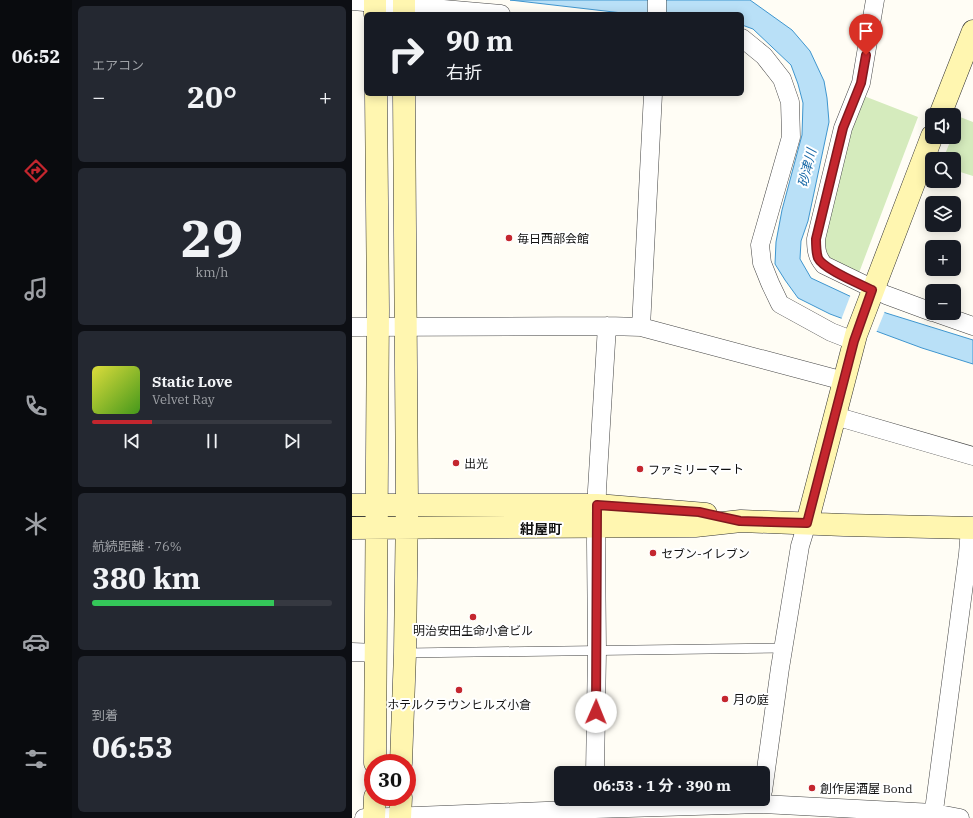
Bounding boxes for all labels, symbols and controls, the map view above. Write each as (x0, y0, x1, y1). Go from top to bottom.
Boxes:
pin (849, 14, 883, 55)
icon: arrive (855, 20, 877, 42)
text: 90 m (446, 22, 513, 59)
icon: right (380, 28, 432, 80)
text: 06:52 (12, 45, 60, 68)
text: エアコン (92, 57, 144, 74)
text: 右折 (446, 61, 482, 84)
text: 20° (187, 77, 237, 116)
text: − (92, 82, 105, 111)
text: + (319, 82, 332, 111)
map controls (925, 108, 961, 320)
button: sound (925, 108, 961, 144)
water label: 砂津川 (794, 145, 820, 189)
button: search (925, 152, 961, 188)
icon: directions (22, 157, 50, 185)
button: layers (925, 196, 961, 232)
text: 29 (181, 204, 243, 271)
place label: 毎日西部会館 (517, 231, 589, 246)
marker: 毎日西部会館 (504, 233, 514, 243)
button: + (925, 240, 961, 276)
text: km/h (196, 264, 228, 281)
icon: music (22, 275, 50, 303)
button: − (925, 284, 961, 320)
text: Static Love (152, 372, 232, 391)
text: Velvet Ray (152, 391, 215, 408)
icon: phone (22, 392, 50, 420)
icon: previous (121, 430, 143, 452)
icon: pause (201, 430, 223, 452)
icon: next (281, 430, 303, 452)
place label: 出光 (464, 456, 488, 471)
marker: 出光 (451, 458, 461, 468)
place label: ファミリーマート (648, 462, 744, 477)
marker: ファミリーマート (635, 464, 645, 474)
icon: climate (22, 510, 50, 538)
district label: 紺屋町 (520, 520, 562, 538)
text: 航続距離 · 76% (92, 538, 182, 555)
place label: セブン-イレブン (661, 546, 750, 561)
marker: セブン-イレブン (648, 548, 658, 558)
text: 380 km (92, 558, 201, 597)
marker: 明治安田生命小倉ビル (468, 612, 478, 622)
place label: 明治安田生命小倉ビル (413, 623, 533, 638)
icon: car (22, 628, 50, 656)
marker: ホテルクラウンヒルズ小倉 (454, 685, 464, 695)
position arrow (575, 691, 617, 733)
place label: 月の庭 (733, 692, 769, 707)
marker: 月の庭 (720, 694, 730, 704)
place label: ホテルクラウンヒルズ小倉 (387, 697, 531, 712)
text: 到着 (92, 707, 118, 724)
text: 06:53 (92, 727, 173, 766)
icon: filters (22, 745, 50, 773)
speed limit sign: 30 (364, 754, 416, 806)
text: 06:53 · 1 分 · 390 m (593, 776, 731, 795)
place label: 創作居酒屋 Bond (820, 781, 913, 796)
marker: 創作居酒屋 Bond (807, 783, 817, 793)

